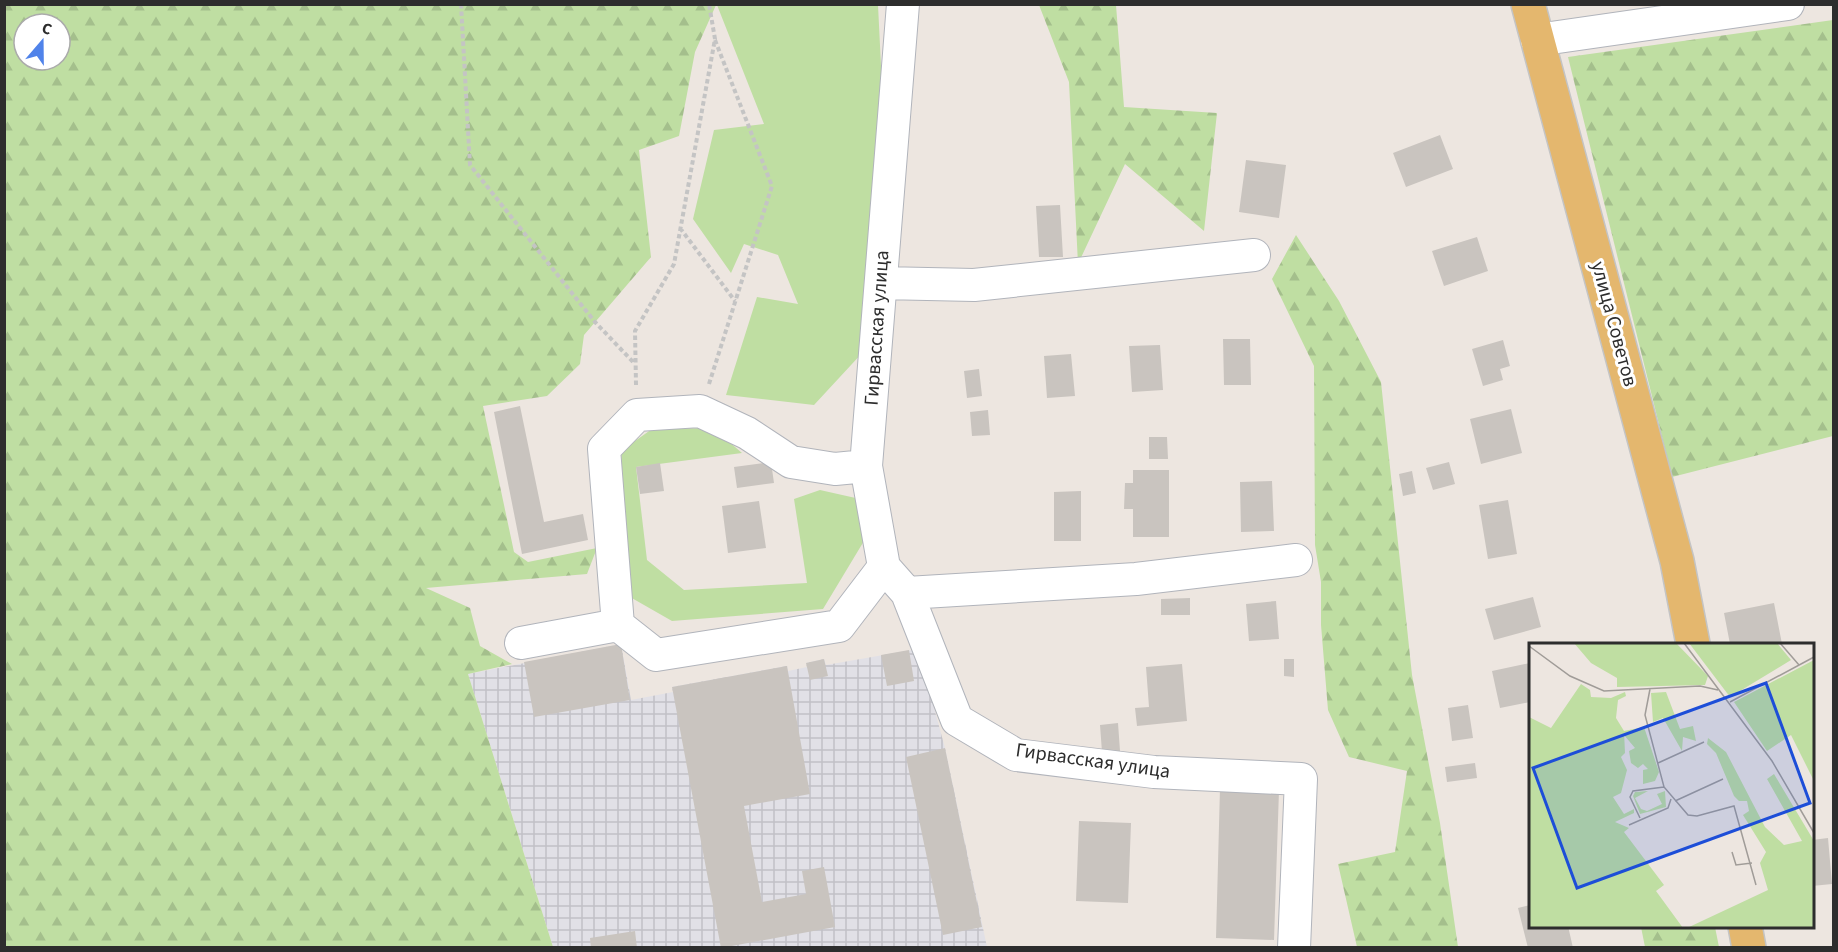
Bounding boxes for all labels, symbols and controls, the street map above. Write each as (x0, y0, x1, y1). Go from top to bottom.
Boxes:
north arrow (12, 12, 72, 72)
text: С (39, 17, 55, 41)
street label: Гирвасская улица (858, 249, 896, 407)
street label: улица Советов (1584, 258, 1644, 390)
inset map (1529, 643, 1814, 928)
street label: Гирвасская улица (1014, 736, 1172, 786)

